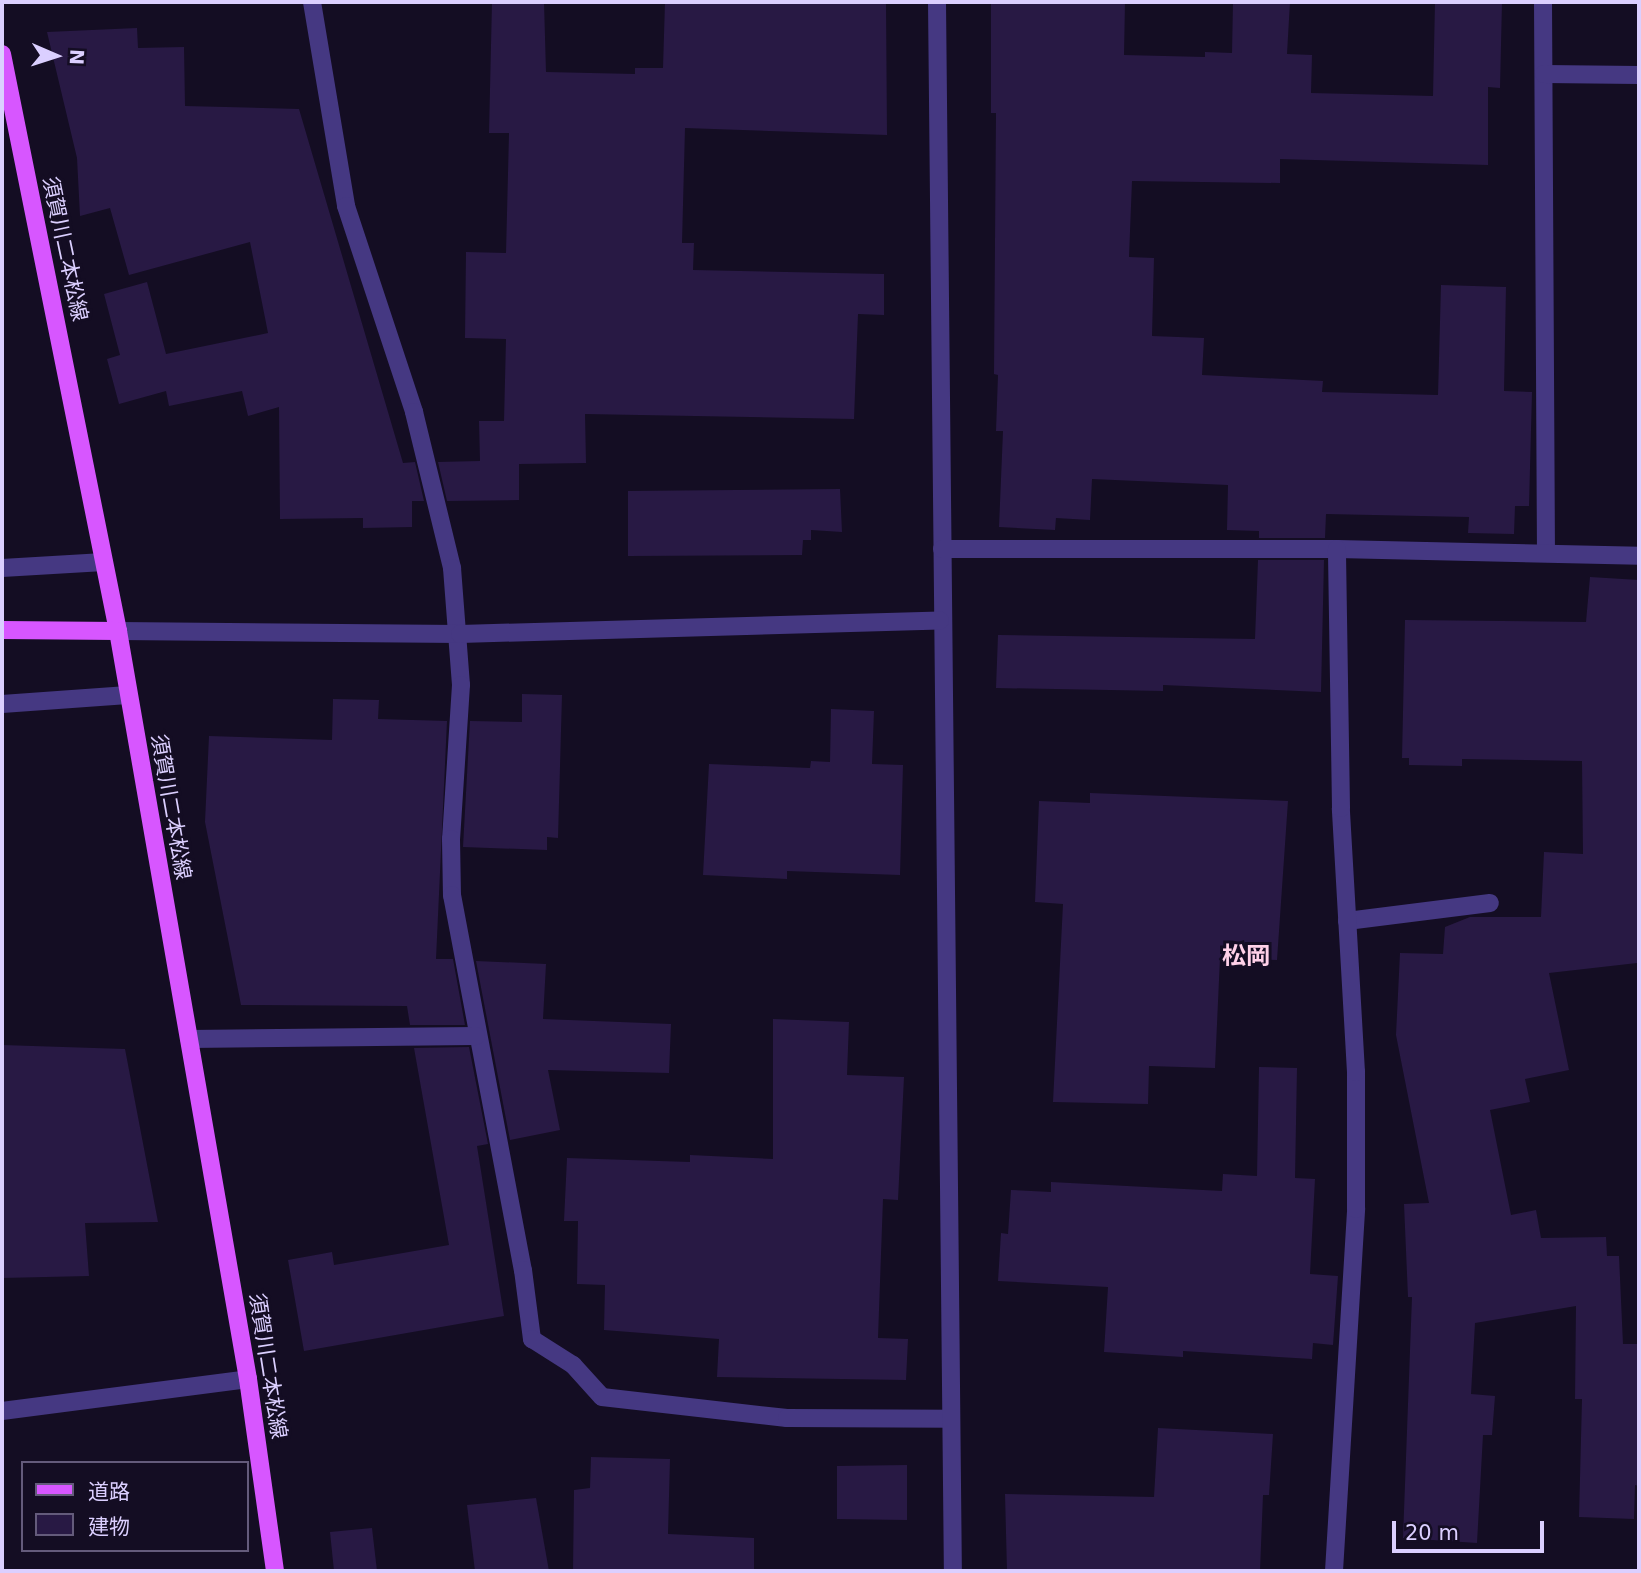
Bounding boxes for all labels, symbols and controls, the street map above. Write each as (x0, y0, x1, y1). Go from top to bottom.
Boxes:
north arrow (21, 21, 91, 91)
text: N (66, 49, 88, 66)
street label: 須賀川二本松線 (37, 174, 93, 324)
street label: 須賀川二本松線 (146, 732, 196, 882)
district label: 松岡 (1222, 943, 1270, 971)
street label: 須賀川二本松線 (244, 1291, 292, 1441)
legend (21, 1461, 248, 1552)
text: 道路 (88, 1480, 130, 1504)
scale bar (1396, 1506, 1548, 1550)
text: 建物 (88, 1515, 130, 1539)
text: 20 m (1405, 1521, 1459, 1545)

